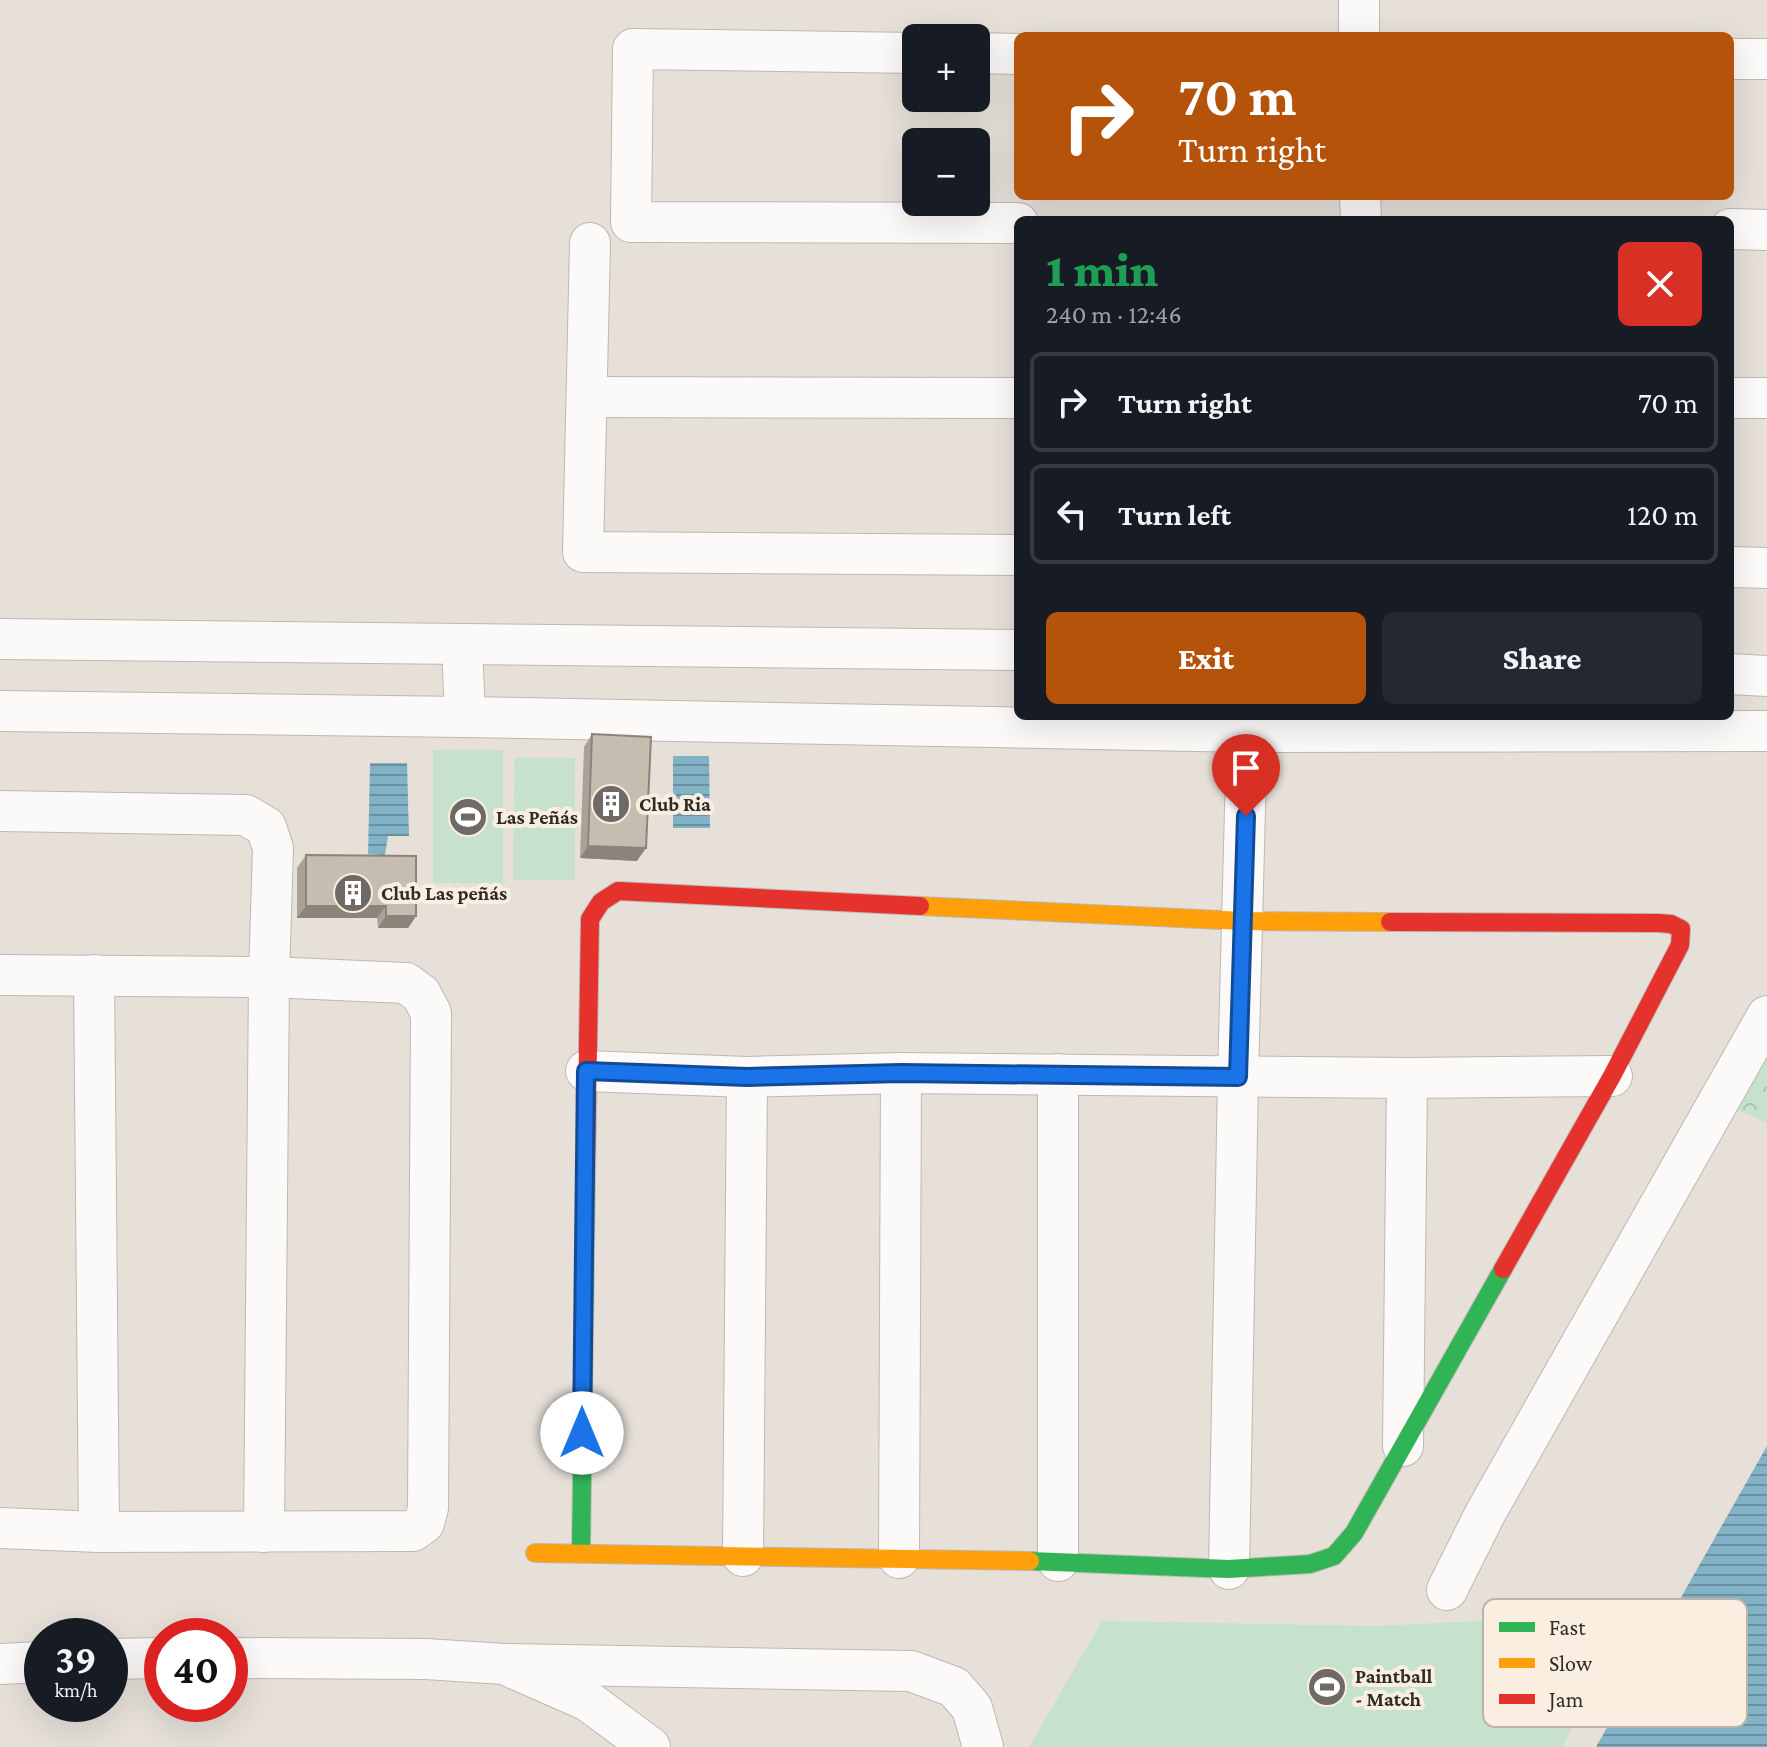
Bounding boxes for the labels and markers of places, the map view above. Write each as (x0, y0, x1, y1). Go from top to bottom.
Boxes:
pin (1212, 734, 1280, 816)
building icon: Club Ria (590, 783, 632, 825)
place label: Club Ria (639, 793, 711, 815)
sports icon: Las Peñás (447, 796, 489, 838)
place label: Las Peñás (496, 806, 578, 828)
building icon: Club Las peñás (332, 872, 374, 914)
place label: Club Las peñás (381, 882, 507, 904)
place label: Paintball - Match (1355, 1665, 1432, 1710)
sports icon: Paintball - Match (1306, 1666, 1348, 1708)

